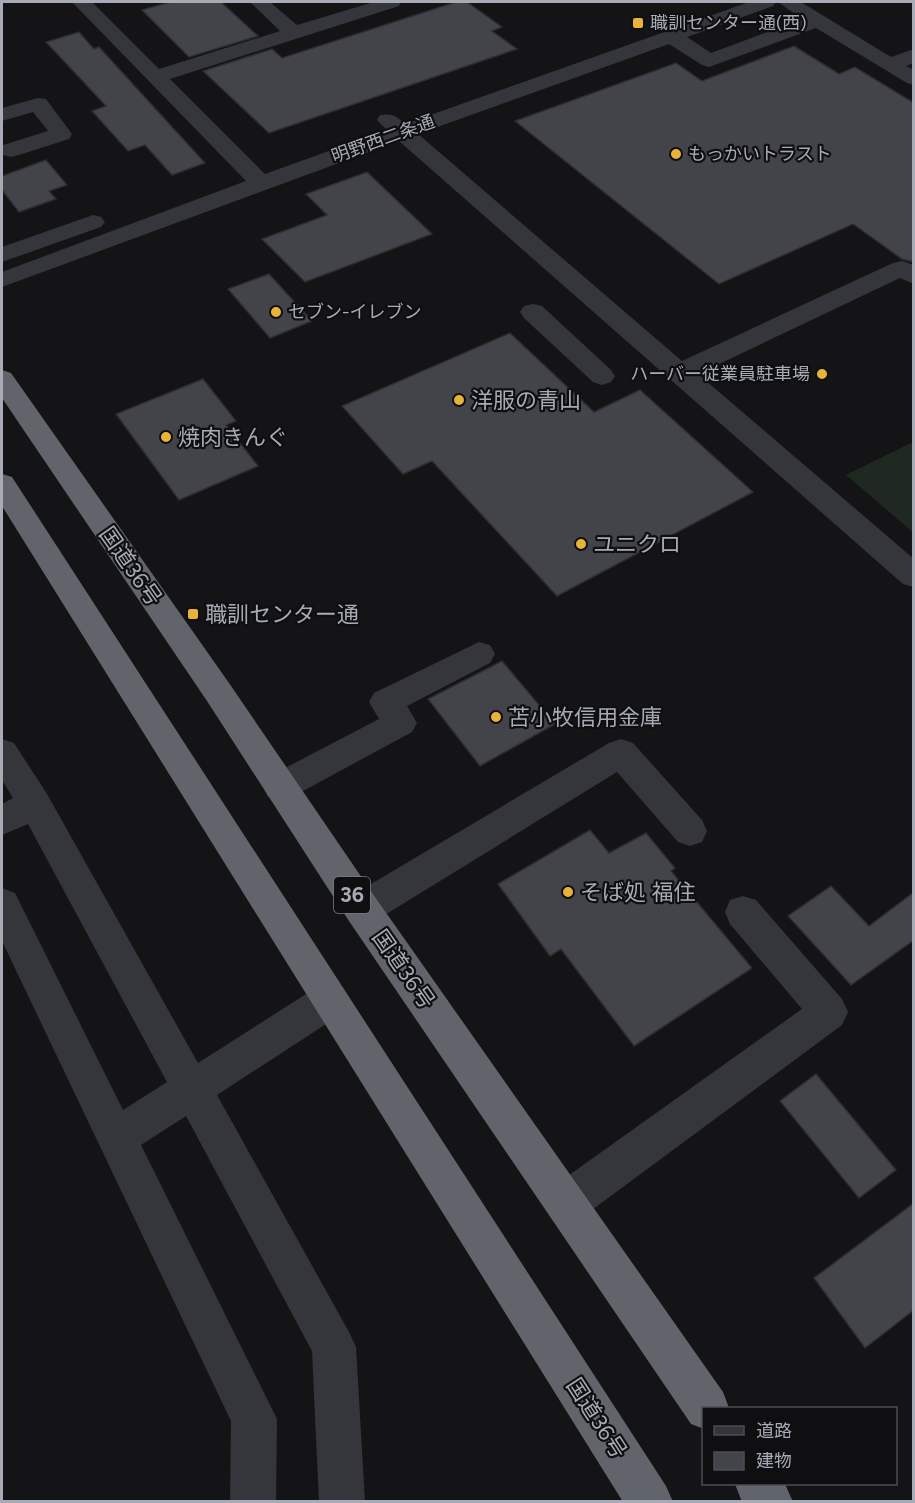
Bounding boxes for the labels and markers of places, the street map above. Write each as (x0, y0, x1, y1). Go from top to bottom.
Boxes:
place label: 職訓センター通(西) (650, 12, 807, 34)
marker: 職訓センター通(西) (631, 16, 645, 30)
place label: もっかいトラスト (688, 143, 832, 165)
marker: もっかいトラスト (669, 147, 683, 161)
place label: セブン-イレブン (288, 301, 422, 323)
marker: セブン-イレブン (269, 305, 283, 319)
place label: ハーバー従業員駐車場 (630, 363, 810, 385)
marker: ハーバー従業員駐車場 (815, 367, 829, 381)
place label: 洋服の青山 (471, 387, 581, 414)
marker: 洋服の青山 (452, 393, 466, 407)
place label: 焼肉きんぐ (178, 424, 288, 451)
marker: 焼肉きんぐ (159, 430, 173, 444)
place label: ユニクロ (593, 531, 681, 558)
marker: ユニクロ (574, 537, 588, 551)
place label: 職訓センター通 (205, 601, 359, 628)
marker: 職訓センター通 (186, 607, 200, 621)
place label: 苫小牧信用金庫 (508, 704, 662, 731)
marker: 苫小牧信用金庫 (489, 710, 503, 724)
place label: そば処 福住 (580, 879, 695, 906)
marker: そば処 福住 (561, 885, 575, 899)

